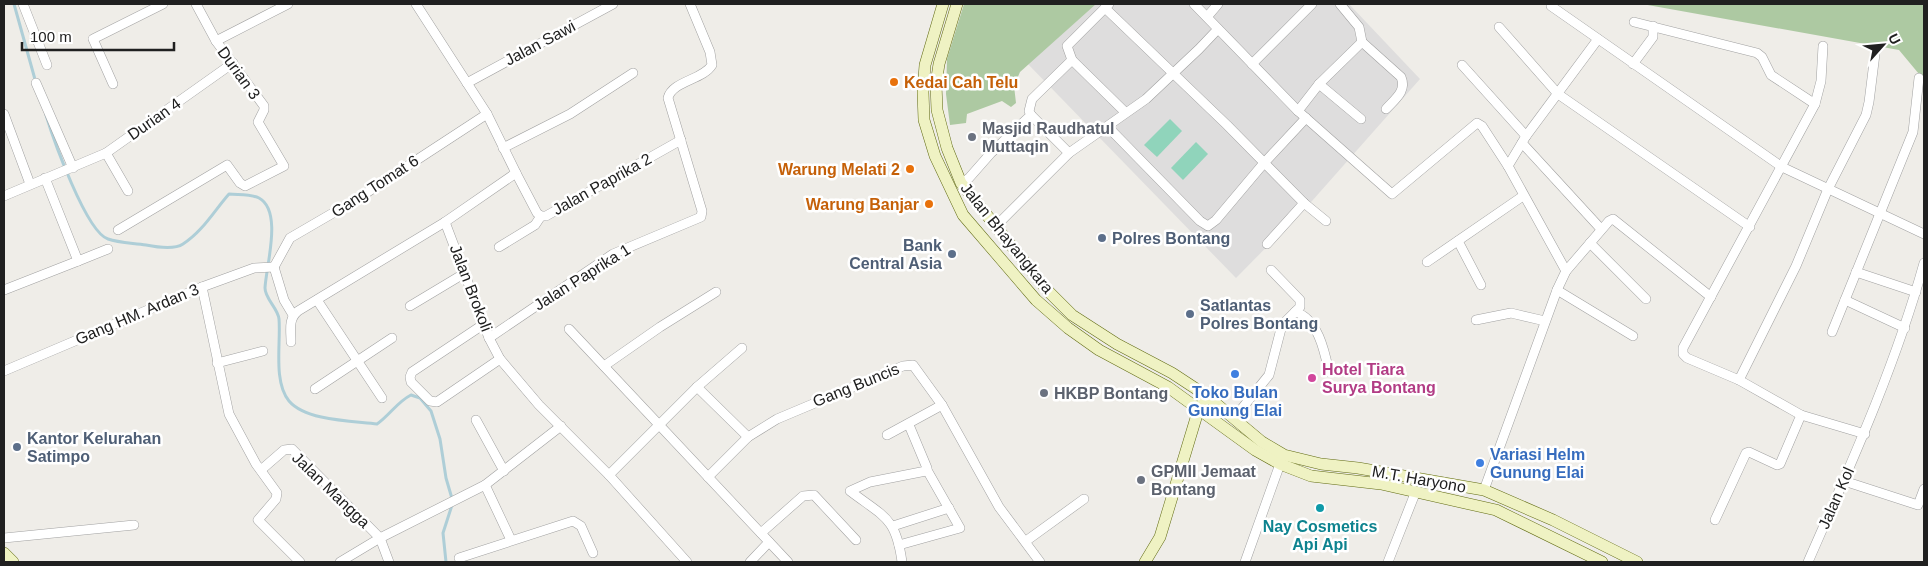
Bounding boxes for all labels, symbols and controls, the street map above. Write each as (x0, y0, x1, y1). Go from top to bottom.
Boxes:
street label: Jalan Sawi (502, 17, 578, 69)
scale bar (22, 20, 175, 52)
north arrow (1858, 20, 1908, 70)
text: 100 m (30, 28, 72, 45)
text: U (1885, 31, 1904, 47)
street label: Durian 3 (214, 44, 264, 103)
place label: Kedai Cah Telu (904, 74, 1018, 91)
marker: Kedai Cah Telu (888, 76, 900, 88)
street label: Durian 4 (124, 95, 184, 143)
place label: Masjid Raudhatul Muttaqin (982, 120, 1114, 155)
marker: Masjid Raudhatul Muttaqin (966, 131, 978, 143)
street label: Jalan Paprika 2 (550, 150, 654, 218)
street label: Gang Tomat 6 (328, 152, 422, 220)
place label: Warung Melati 2 (778, 161, 900, 178)
marker: Warung Melati 2 (904, 163, 916, 175)
street label: Jalan Bhayangkara (957, 179, 1057, 297)
place label: Warung Banjar (806, 196, 919, 213)
marker: Warung Banjar (923, 198, 935, 210)
place label: Polres Bontang (1112, 230, 1230, 247)
marker: Polres Bontang (1096, 232, 1108, 244)
place label: Bank Central Asia (849, 237, 942, 272)
street label: Jalan Paprika 1 (531, 241, 633, 313)
street label: Jalan Brokoli (447, 242, 495, 334)
marker: Bank Central Asia (946, 248, 958, 260)
street label: Gang HM. Ardan 3 (73, 280, 201, 348)
place label: Satlantas Polres Bontang (1200, 297, 1318, 332)
marker: Satlantas Polres Bontang (1184, 308, 1196, 320)
street label: Gang Buncis (810, 360, 902, 410)
place label: Hotel Tiara Surya Bontang (1322, 361, 1436, 396)
marker: Toko Bulan Gunung Elai (1229, 368, 1241, 380)
marker: Hotel Tiara Surya Bontang (1306, 372, 1318, 384)
place label: Toko Bulan Gunung Elai (1188, 384, 1282, 419)
place label: HKBP Bontang (1054, 385, 1168, 402)
marker: HKBP Bontang (1038, 387, 1050, 399)
place label: Kantor Kelurahan Satimpo (27, 430, 161, 465)
marker: Kantor Kelurahan Satimpo (11, 441, 23, 453)
place label: Variasi Helm Gunung Elai (1490, 446, 1585, 481)
street label: Jalan Mangga (289, 449, 373, 531)
marker: Variasi Helm Gunung Elai (1474, 457, 1486, 469)
street label: M.T. Haryono (1371, 462, 1467, 496)
place label: GPMII Jemaat Bontang (1151, 463, 1257, 498)
street label: Jalan Kol (1815, 464, 1857, 532)
marker: GPMII Jemaat Bontang (1135, 474, 1147, 486)
marker: Nay Cosmetics Api Api (1314, 502, 1326, 514)
place label: Nay Cosmetics Api Api (1263, 518, 1377, 553)

